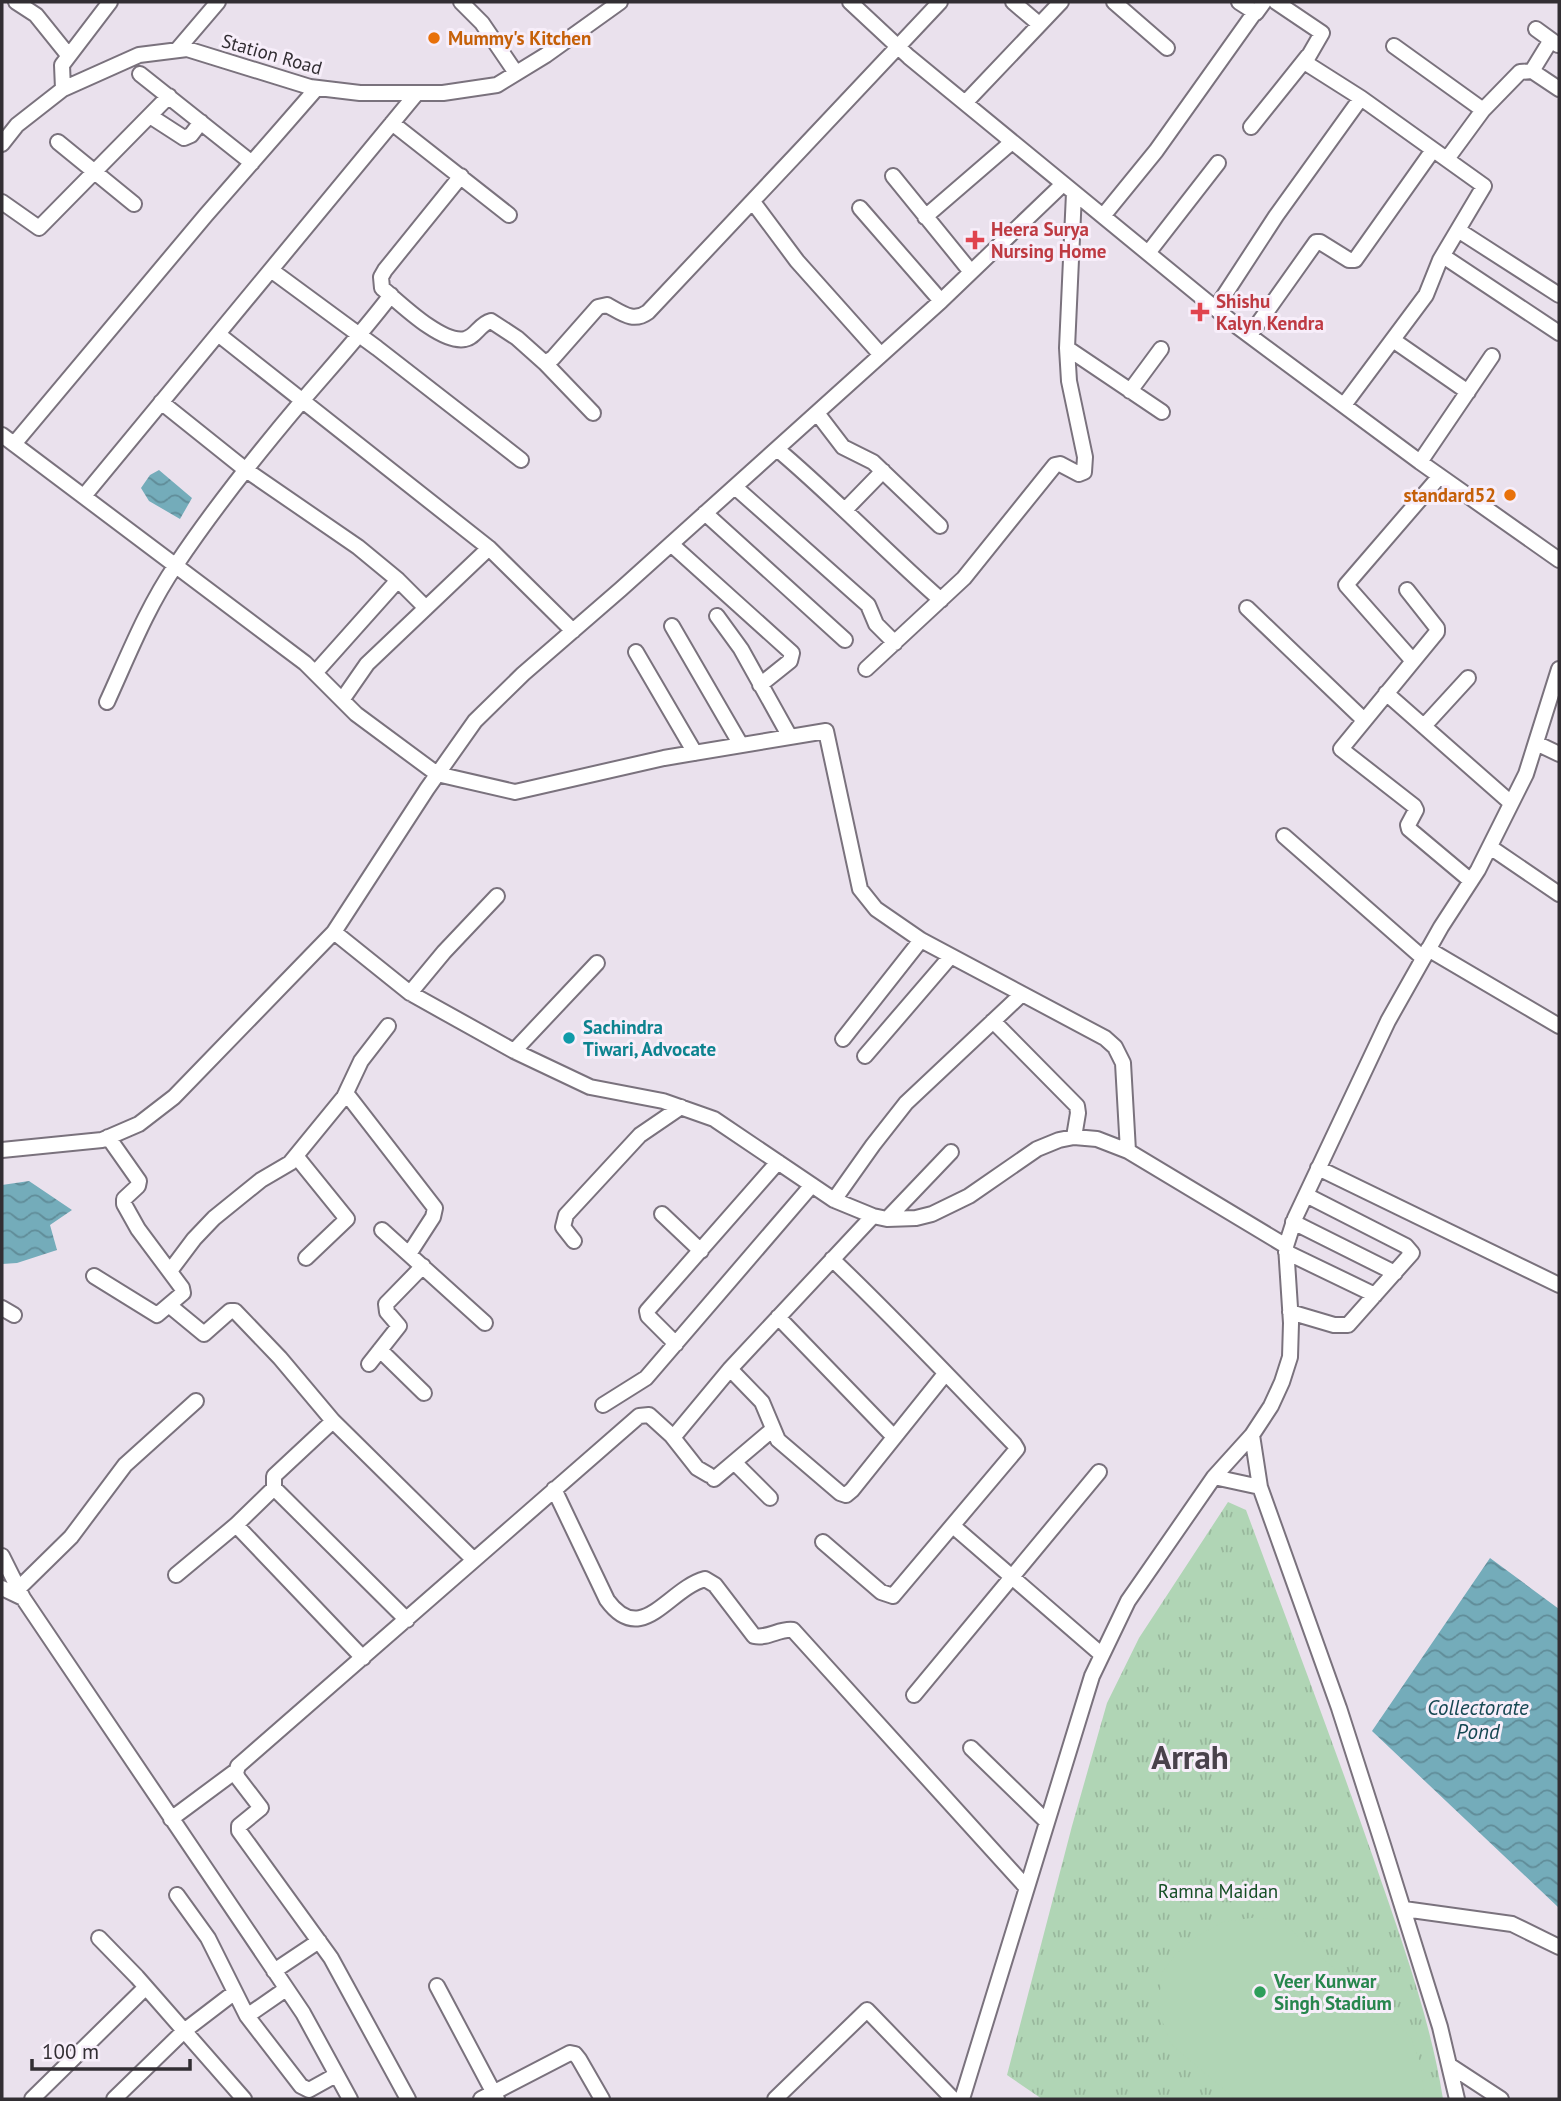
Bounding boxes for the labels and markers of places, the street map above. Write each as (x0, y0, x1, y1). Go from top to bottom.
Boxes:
place label: Mummy's Kitchen (448, 26, 591, 50)
marker: Mummy's Kitchen (426, 30, 442, 46)
place label: Heera Surya Nursing Home (991, 217, 1106, 263)
marker: Heera Surya Nursing Home (965, 230, 985, 250)
place label: Shishu Kalyn Kendra (1216, 289, 1324, 335)
marker: Shishu Kalyn Kendra (1190, 302, 1210, 322)
place label: standard52 (1403, 483, 1496, 507)
marker: standard52 (1502, 487, 1518, 503)
place label: Sachindra Tiwari, Advocate (583, 1015, 716, 1061)
marker: Sachindra Tiwari, Advocate (561, 1030, 577, 1046)
place label: Veer Kunwar Singh Stadium (1273, 1969, 1392, 2015)
marker: Veer Kunwar Singh Stadium (1252, 1984, 1268, 2000)

